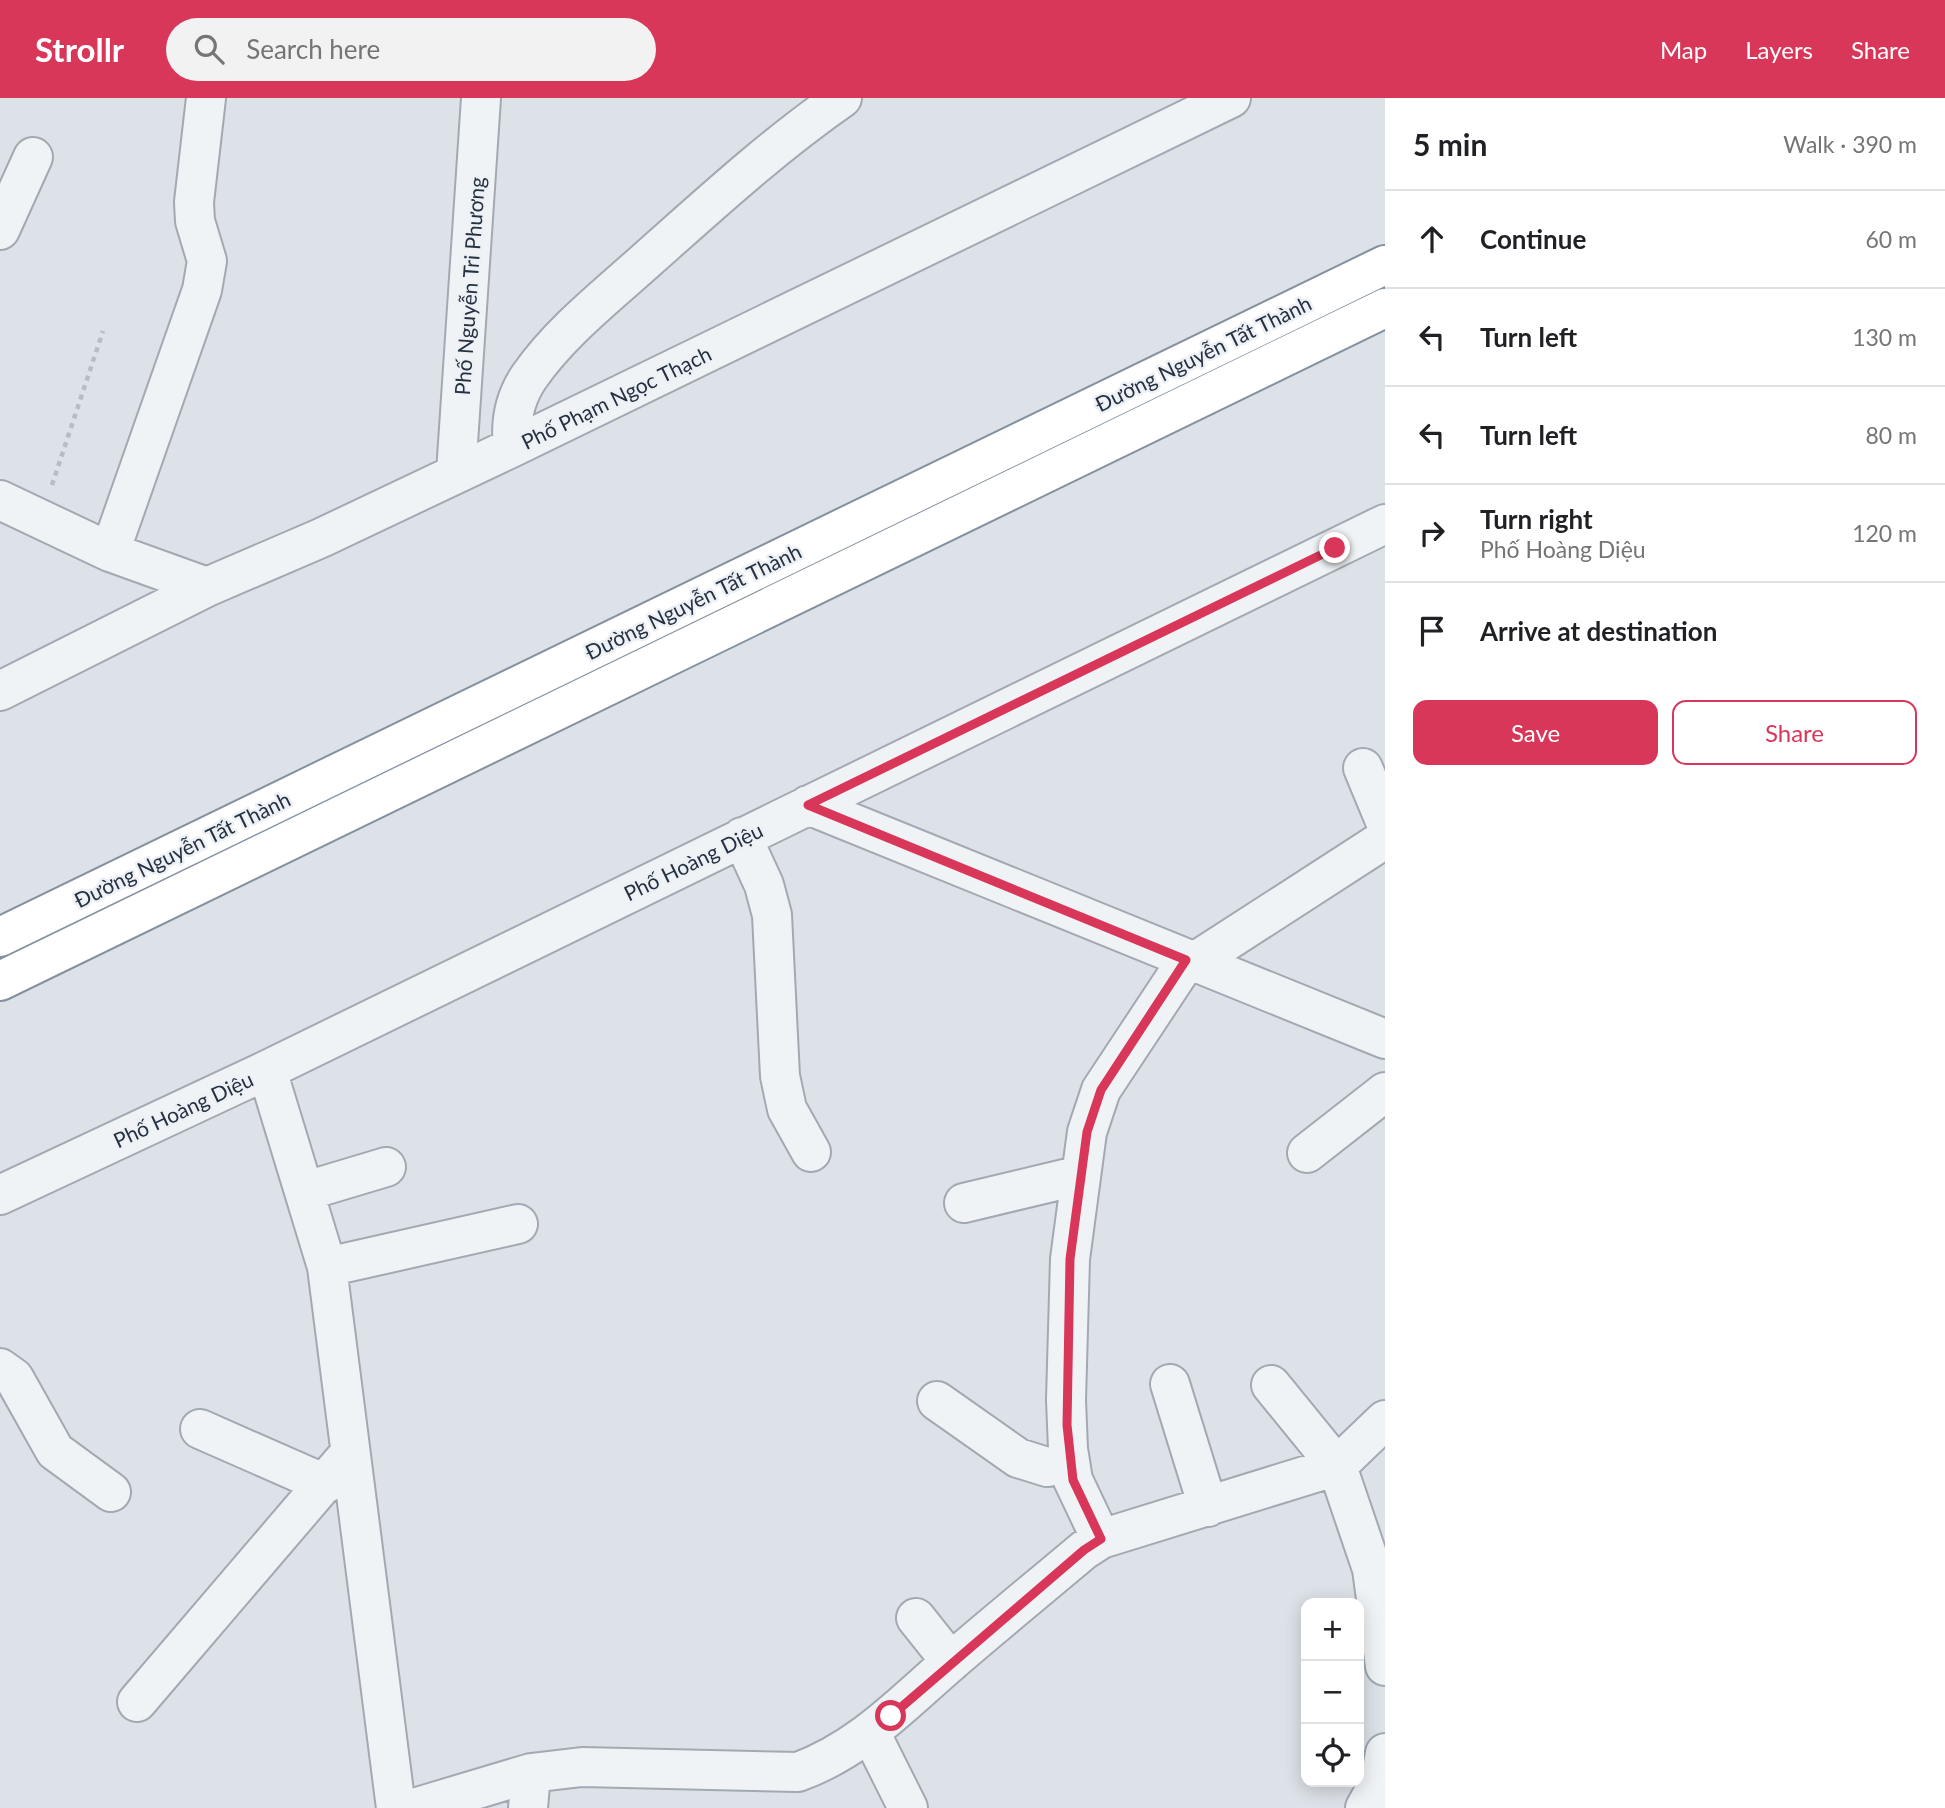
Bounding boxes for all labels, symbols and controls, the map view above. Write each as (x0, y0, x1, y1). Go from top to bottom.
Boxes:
search box (166, 18, 656, 81)
text: Strollr (35, 29, 124, 69)
icon: search (190, 30, 228, 68)
text: Search here (246, 33, 380, 65)
text: Map (1660, 35, 1707, 64)
text: Layers (1745, 35, 1813, 64)
text: Share (1851, 35, 1910, 64)
text: 5 min (1413, 126, 1487, 162)
text: Walk · 390 m (1783, 130, 1917, 158)
street label: Phố Nguyễn Tri Phương (449, 176, 489, 396)
icon: ahead (1413, 220, 1451, 258)
text: Continue (1480, 223, 1586, 255)
text: 60 m (1866, 225, 1917, 253)
street label: Đường Nguyễn Tất Thành (1091, 290, 1315, 416)
icon: left (1413, 318, 1451, 356)
text: Turn left (1480, 321, 1577, 353)
text: 130 m (1852, 323, 1917, 351)
street label: Phố Phạm Ngọc Thạch (517, 340, 715, 454)
icon: left (1413, 416, 1451, 454)
text: Turn left (1480, 419, 1577, 451)
text: 80 m (1866, 421, 1917, 449)
text: Turn right (1480, 503, 1593, 535)
icon: right (1413, 514, 1451, 552)
text: 120 m (1852, 519, 1917, 547)
route end (1319, 532, 1350, 563)
text: Phố Hoàng Diệu (1480, 535, 1646, 563)
street label: Đường Nguyễn Tất Thành (581, 538, 805, 664)
icon: arrive (1413, 612, 1451, 650)
text: Arrive at destination (1480, 615, 1717, 647)
button: Save (1413, 700, 1658, 765)
button: Share (1672, 700, 1917, 765)
street label: Đường Nguyễn Tất Thành (70, 786, 294, 912)
street label: Phố Hoàng Diệu (620, 817, 766, 905)
street label: Phố Hoàng Diệu (109, 1066, 257, 1152)
map controls (1301, 1598, 1364, 1787)
button: + (1301, 1598, 1364, 1661)
button: − (1301, 1661, 1364, 1724)
route start (875, 1700, 906, 1731)
button: locate (1301, 1724, 1364, 1787)

